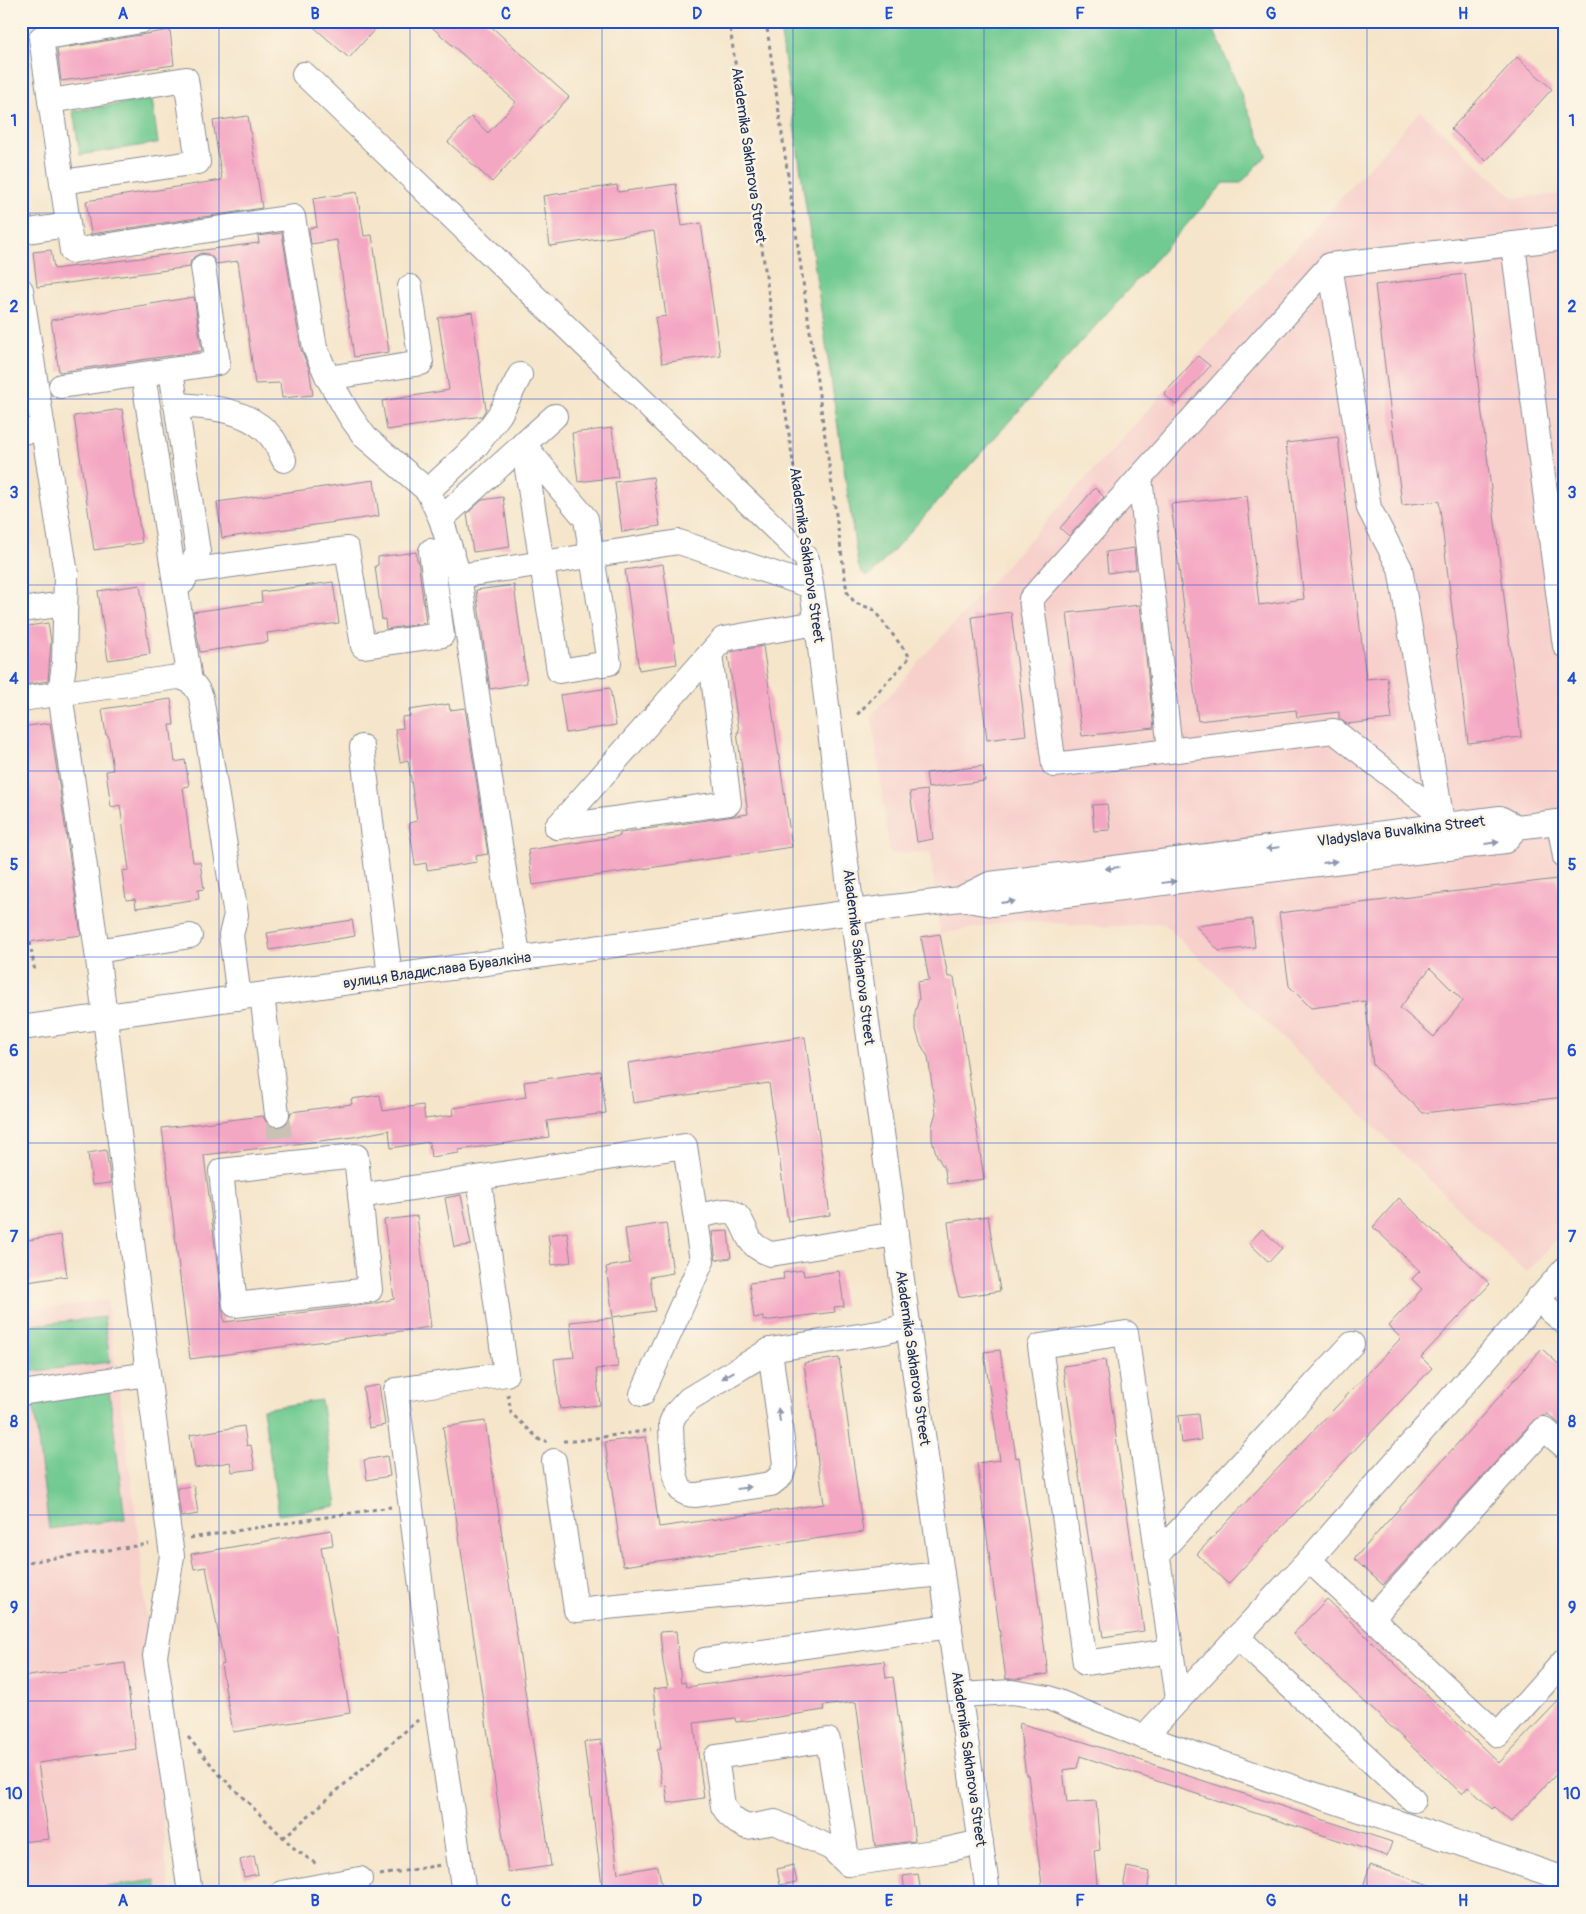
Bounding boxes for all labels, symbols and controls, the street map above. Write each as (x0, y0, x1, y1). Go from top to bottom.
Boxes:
text: A (118, 4, 129, 24)
text: B (310, 4, 320, 24)
text: C (501, 4, 511, 24)
text: D (692, 4, 702, 24)
text: E (885, 4, 894, 24)
text: F (1075, 4, 1085, 24)
text: G (1266, 4, 1277, 24)
text: H (1458, 4, 1468, 24)
street label: Akademika Sakharova Street (727, 66, 770, 245)
text: 1 (11, 111, 17, 131)
text: 1 (1569, 111, 1575, 131)
text: 2 (10, 297, 19, 317)
text: 2 (1568, 297, 1577, 317)
street label: Akademika Sakharova Street (785, 466, 828, 645)
text: 3 (10, 483, 19, 503)
text: 3 (1568, 483, 1577, 503)
text: 4 (9, 669, 19, 689)
text: 4 (1567, 669, 1577, 689)
street label: Vladyslava Buvalkina Street (1316, 812, 1487, 851)
one-way arrow (1484, 839, 1500, 847)
one-way arrow (1264, 844, 1280, 852)
text: 5 (10, 855, 19, 875)
text: 5 (1568, 855, 1577, 875)
one-way arrow (1323, 858, 1339, 866)
one-way arrow (1103, 865, 1119, 873)
street label: Akademika Sakharova Street (838, 868, 879, 1047)
one-way arrow (1161, 878, 1177, 886)
one-way arrow (1000, 898, 1016, 906)
street label: вулиця Владислава Бувалкіна (342, 948, 532, 993)
text: 6 (9, 1041, 19, 1061)
text: 6 (1567, 1041, 1577, 1061)
text: 7 (10, 1227, 19, 1247)
text: 7 (1568, 1227, 1577, 1247)
street label: Akademika Sakharova Street (891, 1269, 934, 1448)
one-way arrow (722, 1371, 735, 1380)
one-way arrow (775, 1407, 783, 1423)
text: 8 (10, 1412, 18, 1432)
text: 8 (1568, 1412, 1576, 1432)
one-way arrow (736, 1484, 752, 1492)
text: 9 (10, 1598, 18, 1618)
text: 9 (1568, 1598, 1576, 1618)
street label: Akademika Sakharova Street (947, 1670, 990, 1849)
text: 10 (5, 1784, 23, 1804)
text: 10 (1563, 1784, 1581, 1804)
text: A (118, 1891, 129, 1911)
text: B (310, 1891, 320, 1911)
text: C (501, 1891, 511, 1911)
text: D (692, 1891, 702, 1911)
text: E (885, 1891, 894, 1911)
text: F (1075, 1891, 1085, 1911)
text: G (1266, 1891, 1277, 1911)
text: H (1458, 1891, 1468, 1911)

